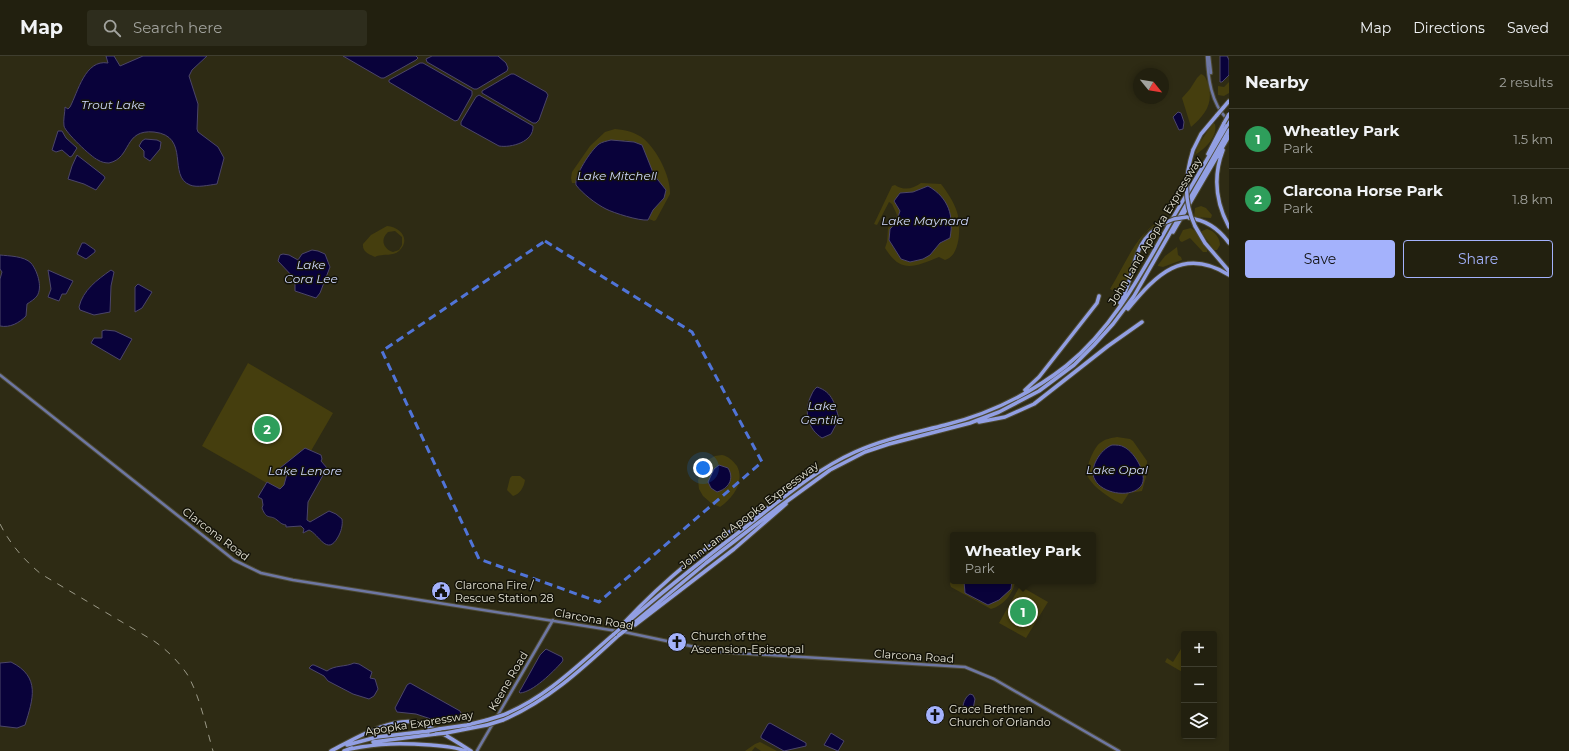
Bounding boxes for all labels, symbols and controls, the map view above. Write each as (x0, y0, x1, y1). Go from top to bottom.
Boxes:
search box (87, 10, 367, 46)
text: Map (20, 16, 63, 39)
icon: search (101, 17, 123, 39)
text: Search here (133, 18, 222, 37)
text: Map (1360, 19, 1391, 37)
text: Directions (1413, 19, 1485, 37)
text: Saved (1507, 19, 1549, 37)
north arrow (1133, 68, 1169, 104)
text: Nearby (1245, 72, 1309, 92)
text: 2 results (1499, 74, 1553, 90)
water label: Trout Lake (81, 97, 145, 112)
text: Wheatley Park (1283, 121, 1399, 140)
text: 1 (1255, 131, 1261, 147)
text: 1.5 km (1513, 131, 1553, 147)
text: Park (1283, 140, 1313, 156)
street label: John Land Apopka Expressway (1105, 154, 1205, 308)
water label: Lake Mitchell (577, 168, 658, 183)
text: Clarcona Horse Park (1283, 181, 1443, 200)
text: 2 (1254, 191, 1262, 207)
text: 1.8 km (1512, 191, 1553, 207)
text: Park (1283, 200, 1313, 216)
water label: Lake Maynard (881, 213, 970, 228)
button: Save (1245, 240, 1395, 278)
button: Share (1403, 240, 1553, 278)
water label: Lake Cora Lee (284, 257, 338, 286)
water label: Lake Gentile (800, 398, 844, 427)
pin: 2 (254, 414, 280, 444)
street label: John Land Apopka Expressway (676, 458, 821, 572)
your location (693, 458, 713, 478)
water label: Lake Opal (1086, 462, 1149, 477)
water label: Lake Lenore (268, 463, 342, 478)
street label: Clarcona Road (180, 504, 252, 564)
popup (950, 532, 1096, 584)
text: Wheatley Park (965, 541, 1081, 560)
text: Park (965, 560, 995, 576)
place label: Clarcona Fire / Rescue Station 28 (455, 578, 553, 605)
public building icon: Clarcona Fire / Rescue Station 28 (430, 580, 452, 602)
pin: 1 (1010, 597, 1036, 627)
street label: Clarcona Road (553, 605, 635, 633)
place label: Church of the Ascension-Episcopal (691, 629, 804, 656)
church icon: Church of the Ascension-Episcopal (666, 631, 688, 653)
map controls (1181, 631, 1217, 739)
button: + (1181, 631, 1217, 667)
street label: Clarcona Road (874, 646, 954, 666)
street label: Keene Road (485, 649, 531, 713)
button: − (1181, 667, 1217, 703)
place label: Grace Brethren Church of Orlando (949, 702, 1051, 729)
button: layers (1181, 703, 1217, 739)
church icon: Grace Brethren Church of Orlando (924, 704, 946, 726)
street label: Apopka Expressway (364, 708, 474, 738)

